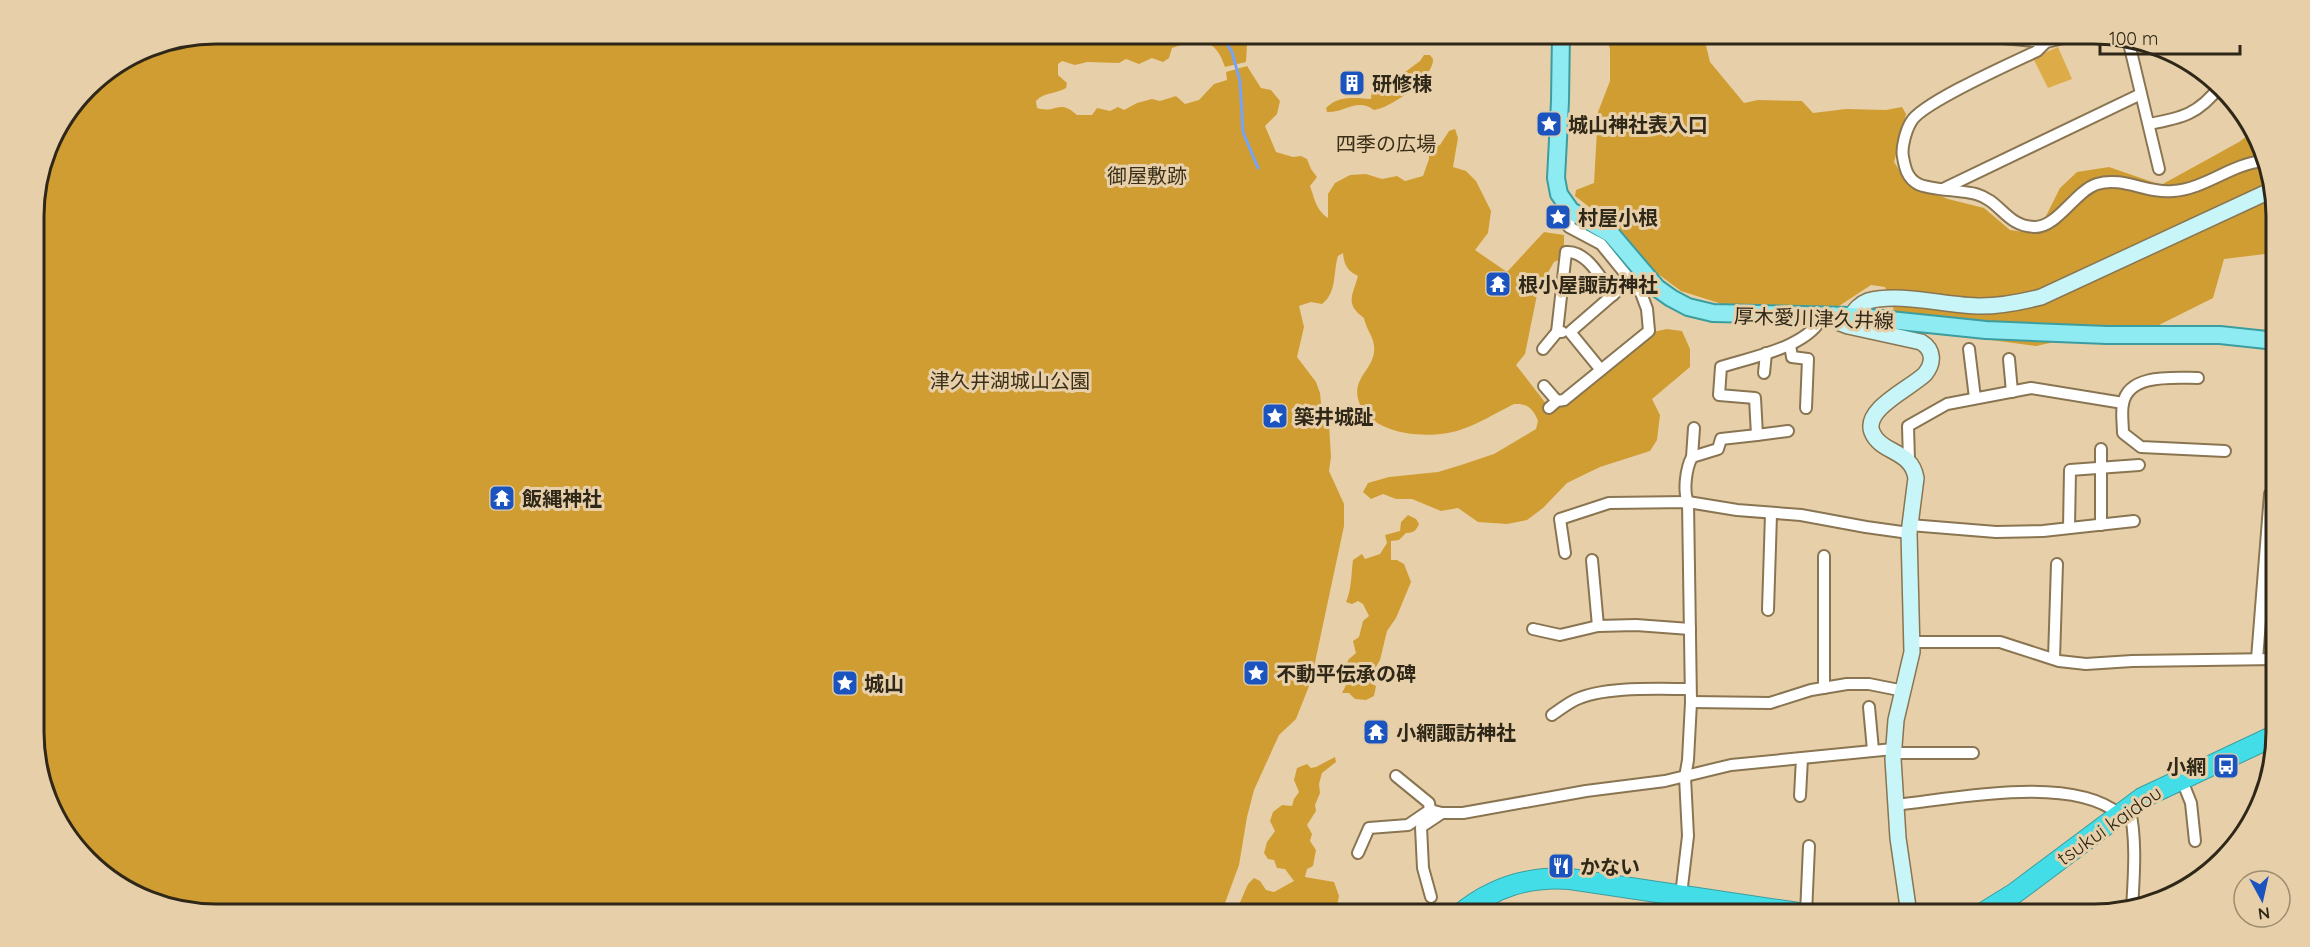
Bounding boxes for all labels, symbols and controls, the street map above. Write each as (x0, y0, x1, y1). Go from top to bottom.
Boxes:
scale bar (2100, 18, 2240, 56)
text: 100 m (2109, 27, 2158, 50)
building icon: 研修棟 (1337, 68, 1367, 98)
place label: 研修棟 (1372, 71, 1432, 96)
place icon: 城山神社表入口 (1534, 109, 1564, 139)
place label: 城山神社表入口 (1568, 112, 1708, 137)
park label: 四季の広場 (1336, 131, 1436, 156)
park label: 御屋敷跡 (1107, 163, 1187, 188)
place icon: 村屋小根 (1543, 202, 1573, 232)
place label: 村屋小根 (1578, 205, 1658, 230)
temple icon: 根小屋諏訪神社 (1483, 269, 1513, 299)
place label: 根小屋諏訪神社 (1518, 272, 1658, 297)
street label: 厚木愛川津久井線 (1734, 303, 1894, 333)
park label: 津久井湖城山公園 (930, 368, 1090, 393)
place icon: 築井城趾 (1260, 401, 1290, 431)
place label: 築井城趾 (1294, 404, 1374, 429)
temple icon: 飯縄神社 (487, 483, 517, 513)
place label: 飯縄神社 (522, 486, 602, 511)
place icon: 不動平伝承の碑 (1241, 658, 1271, 688)
place label: 不動平伝承の碑 (1276, 661, 1416, 686)
place icon: 城山 (830, 668, 860, 698)
place label: 城山 (864, 671, 904, 696)
temple icon: 小網諏訪神社 (1361, 717, 1391, 747)
place label: 小網諏訪神社 (1396, 720, 1516, 745)
bus stop icon: 小網 (2211, 751, 2241, 781)
place label: 小網 (2166, 754, 2206, 779)
street label: tsukui kaidou (2052, 780, 2166, 870)
restaurant icon: かない (1546, 851, 1576, 881)
place label: かない (1580, 854, 1640, 879)
north arrow (2232, 869, 2292, 929)
text: N (2257, 903, 2271, 925)

